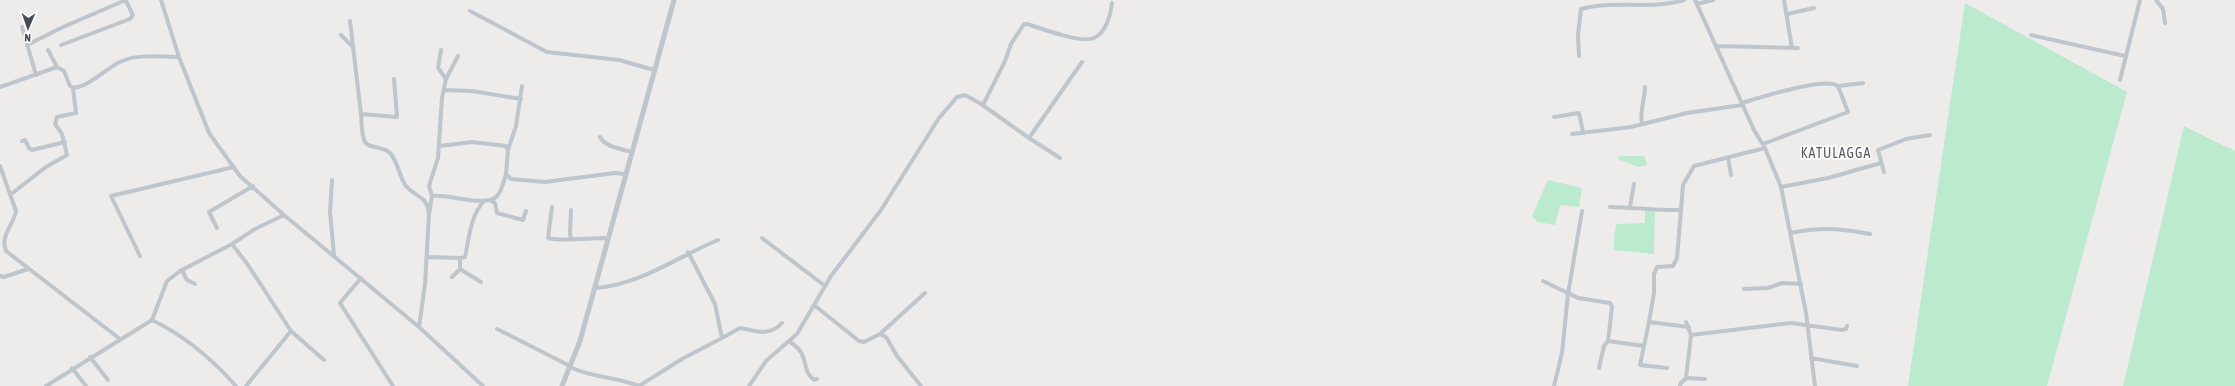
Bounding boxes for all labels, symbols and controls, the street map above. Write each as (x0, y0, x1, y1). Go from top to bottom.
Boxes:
north arrow (8, 8, 48, 48)
text: N (24, 32, 31, 44)
district label: KATULAGGA (1801, 145, 1871, 161)

